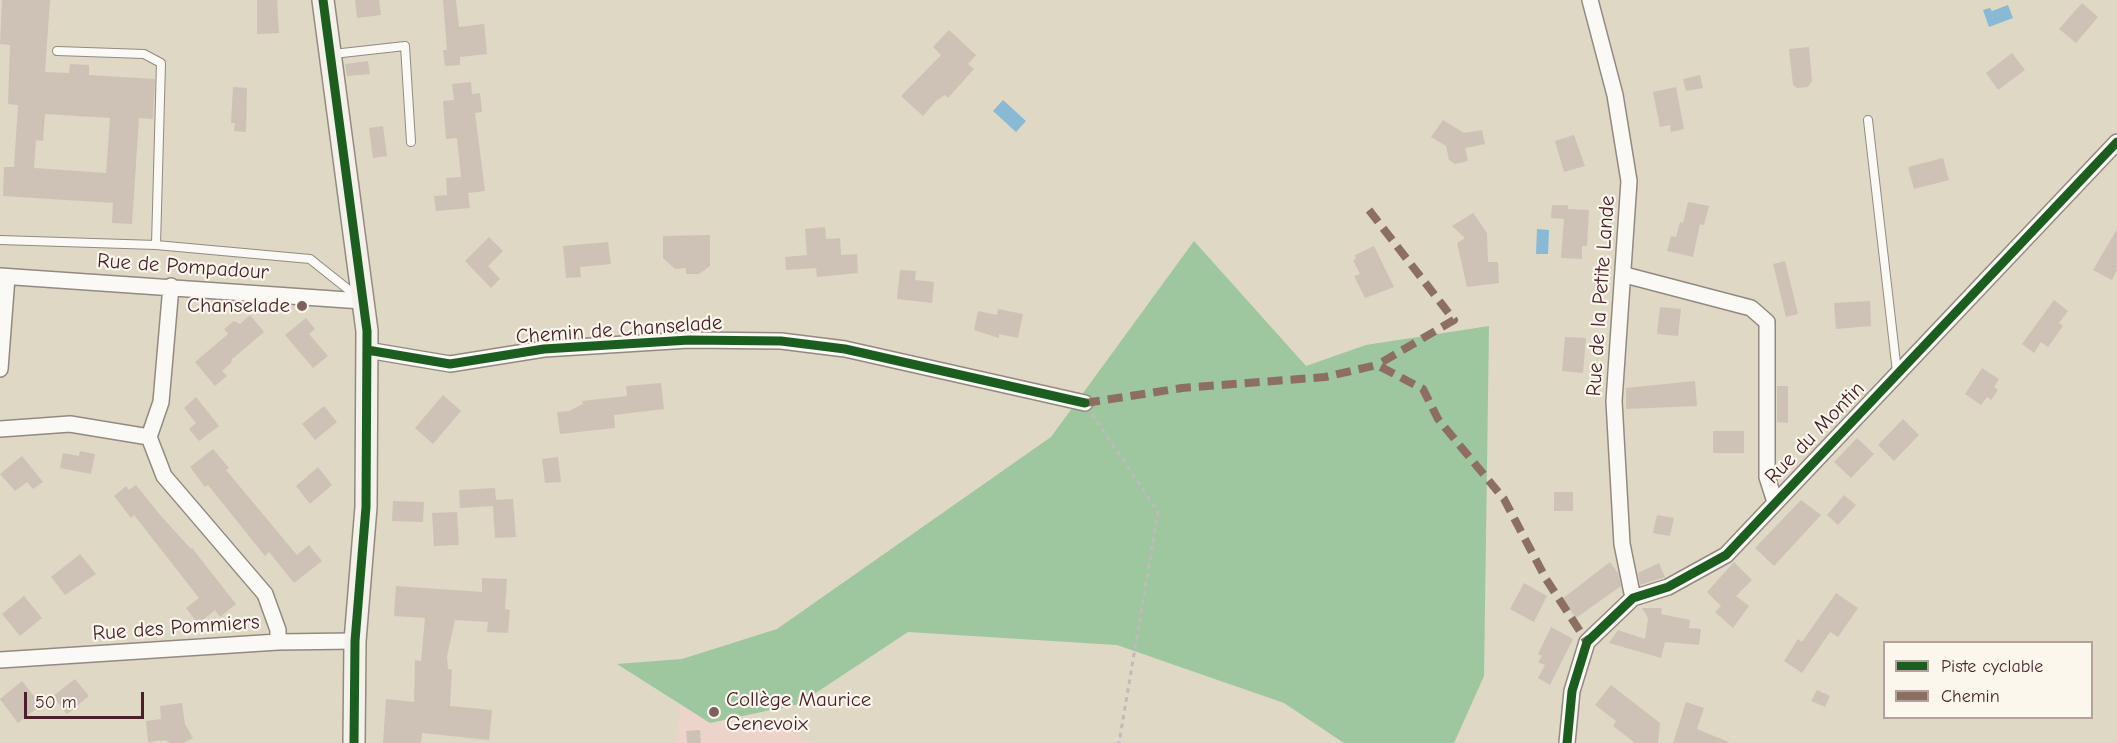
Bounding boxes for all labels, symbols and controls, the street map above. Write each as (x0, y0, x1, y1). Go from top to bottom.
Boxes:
street label: Rue de la Petite Lande (1581, 195, 1621, 397)
street label: Rue de Pompadour (96, 248, 270, 286)
place label: Chanselade (187, 293, 290, 319)
marker: Chanselade (295, 299, 309, 313)
street label: Chemin de Chanselade (515, 310, 723, 350)
street label: Rue du Montin (1760, 377, 1870, 489)
street label: Rue des Pommiers (92, 610, 260, 646)
legend (1883, 641, 2093, 719)
text: Piste cyclable (1941, 656, 2043, 677)
scale bar (27, 680, 147, 718)
text: Chemin (1941, 686, 2000, 707)
place label: Collège Maurice Genevoix (726, 687, 871, 737)
text: 50 m (35, 692, 77, 713)
marker: Collège Maurice Genevoix (707, 705, 721, 719)

